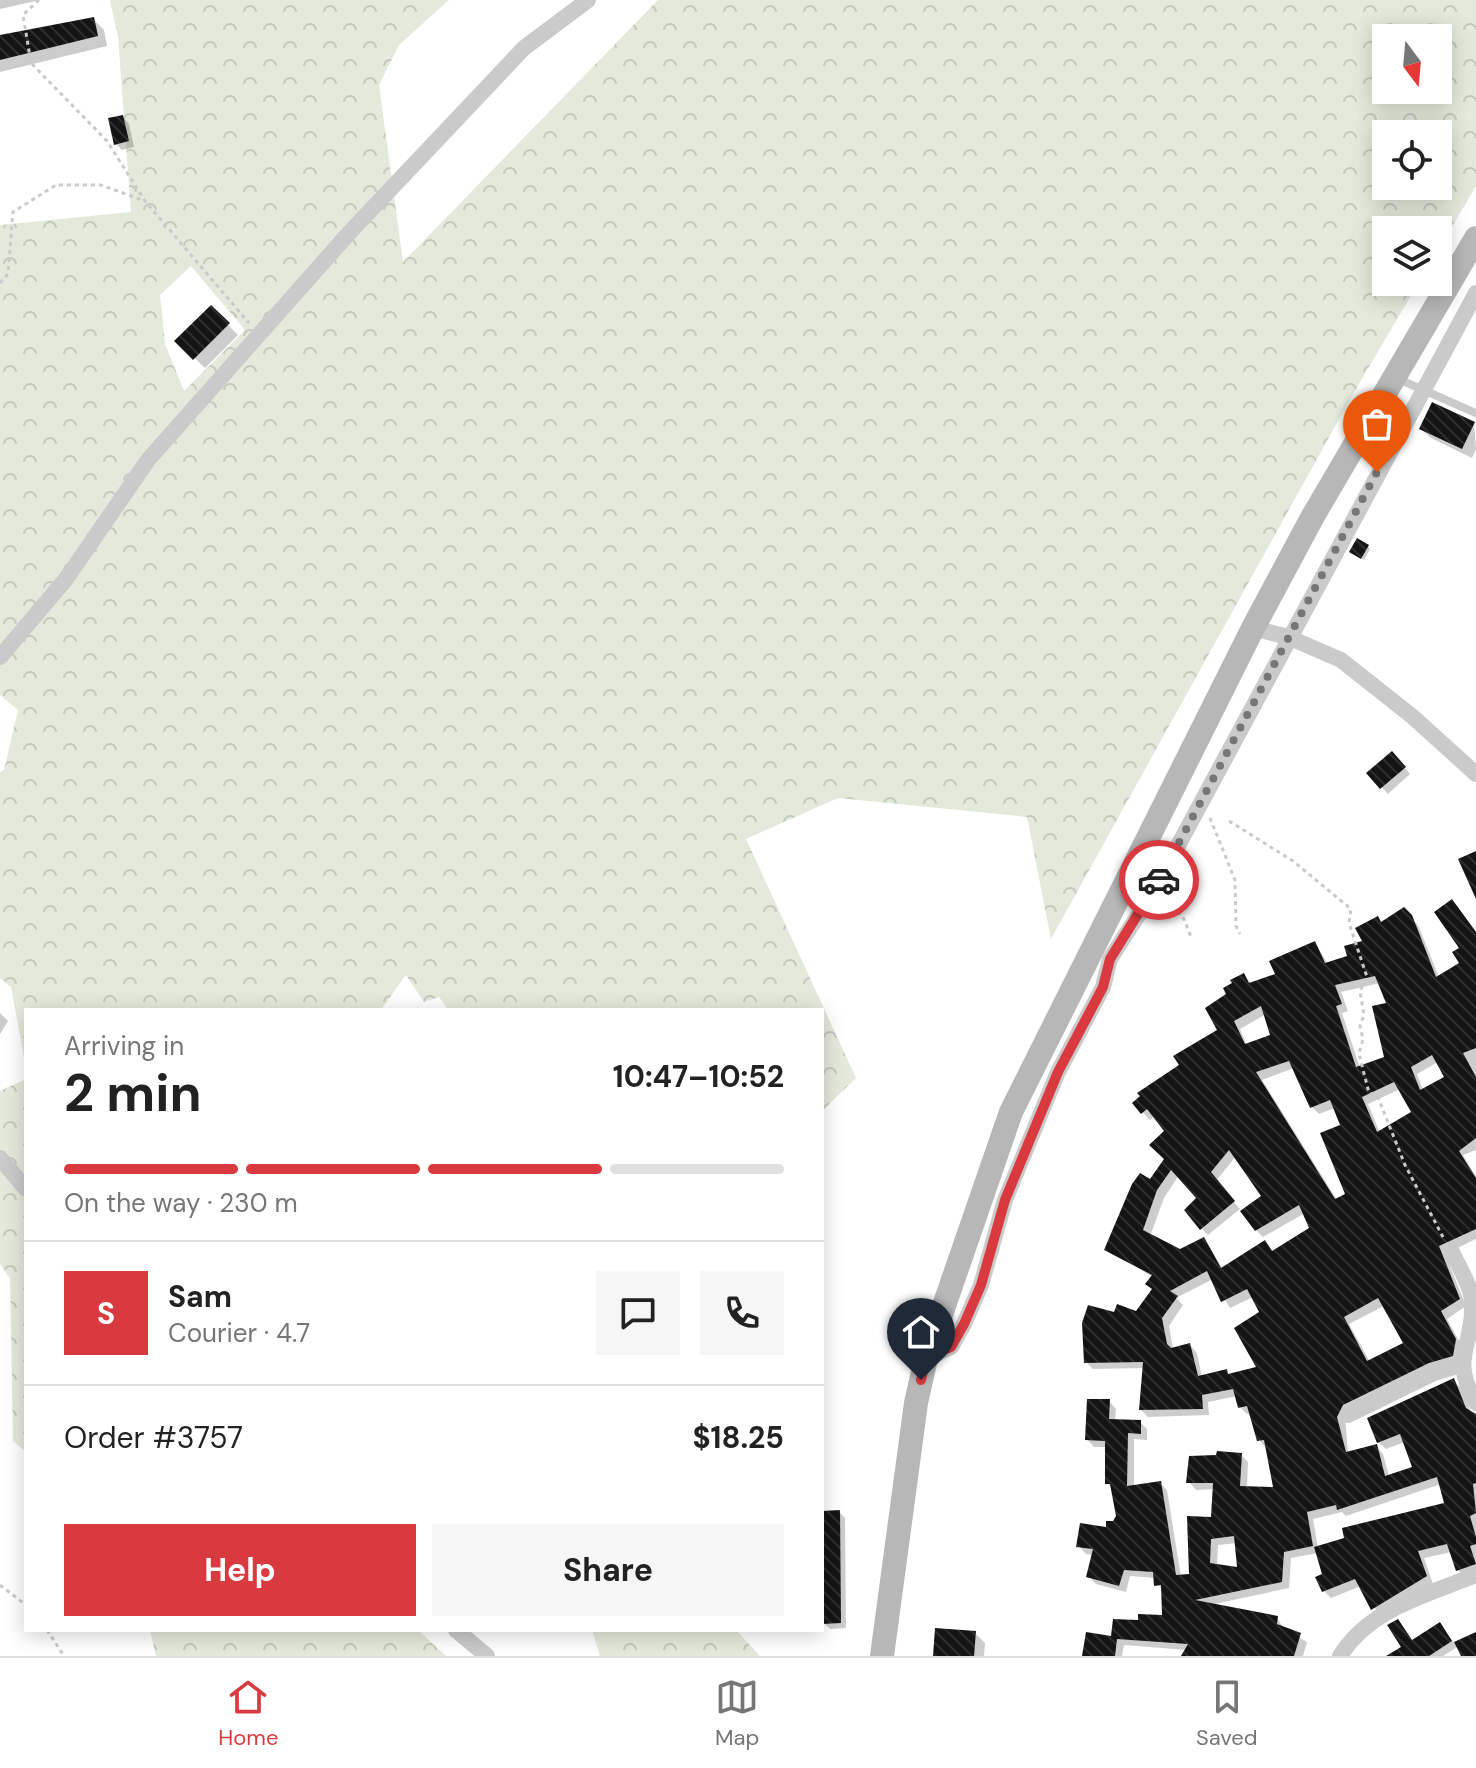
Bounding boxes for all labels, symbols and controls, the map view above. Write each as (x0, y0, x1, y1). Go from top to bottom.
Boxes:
north arrow (1372, 24, 1452, 104)
map controls (1372, 24, 1452, 296)
button: locate (1372, 120, 1452, 200)
button: layers (1372, 216, 1452, 296)
pin (1343, 390, 1411, 472)
icon: bag (1355, 402, 1399, 446)
courier (1119, 840, 1199, 920)
icon: car (1137, 858, 1181, 902)
text: Arriving in (64, 1029, 184, 1063)
text: 10:47–10:52 (613, 1057, 784, 1096)
text: 2 min (64, 1059, 202, 1127)
text: On the way · 230 m (64, 1186, 298, 1220)
button: chat (596, 1271, 680, 1355)
button: phone (700, 1271, 784, 1355)
text: Sam (168, 1277, 232, 1316)
text: S (97, 1294, 115, 1333)
pin (887, 1298, 955, 1380)
icon: home (899, 1310, 943, 1354)
text: Courier · 4.7 (168, 1316, 310, 1350)
text: Order #3757 (64, 1418, 243, 1457)
text: $18.25 (692, 1418, 784, 1457)
button: Help (64, 1524, 416, 1616)
button: Share (432, 1524, 784, 1616)
tab: Home (218, 1675, 278, 1752)
tab: Map (715, 1675, 759, 1752)
tab: Saved (1196, 1675, 1258, 1752)

